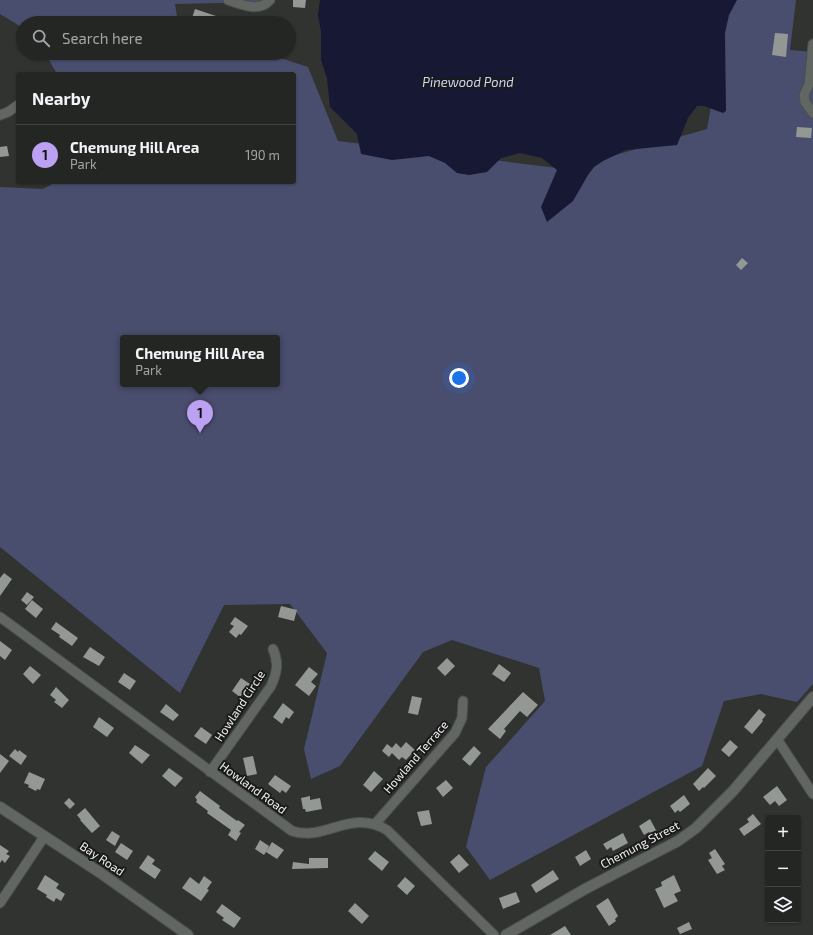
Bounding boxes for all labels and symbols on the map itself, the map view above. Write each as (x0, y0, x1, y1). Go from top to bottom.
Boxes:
water label: Pinewood Pond (422, 74, 514, 90)
your location (449, 368, 469, 388)
pin: 1 (187, 400, 213, 433)
street label: Howland Circle (211, 667, 267, 744)
street label: Howland Terrace (380, 717, 451, 795)
street label: Howland Road (218, 758, 290, 816)
street label: Chemung Street (598, 817, 682, 871)
street label: Bay Road (78, 838, 127, 878)

